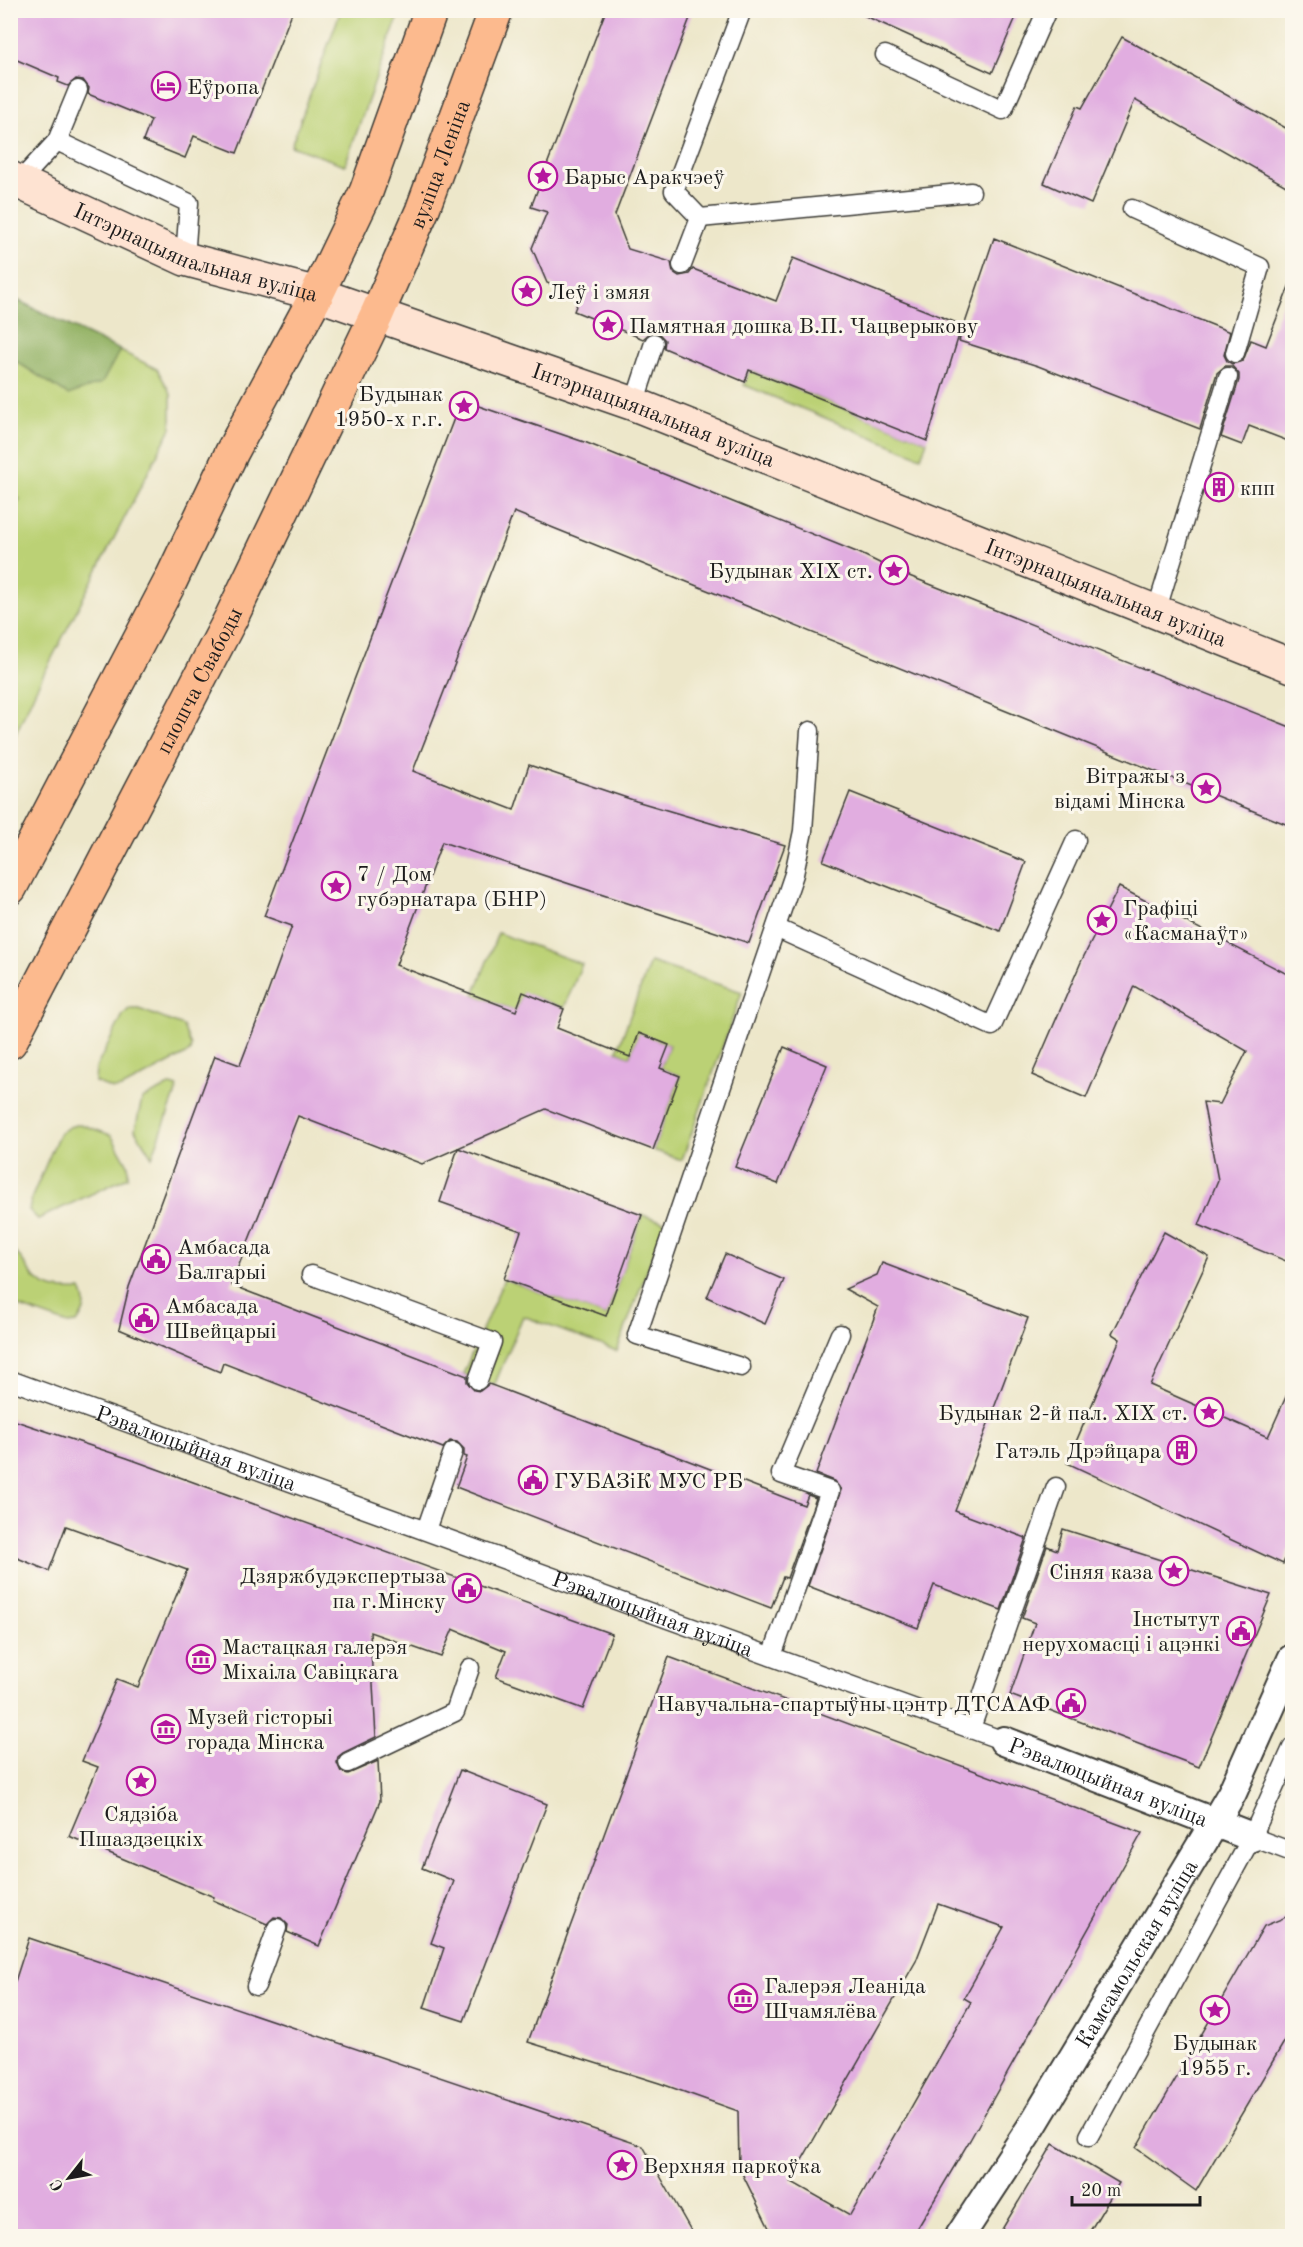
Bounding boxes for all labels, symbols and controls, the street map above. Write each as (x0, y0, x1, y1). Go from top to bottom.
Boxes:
hotel icon: Еўропа (150, 70, 182, 102)
place label: Еўропа (187, 77, 259, 99)
street label: вуліца Леніна (407, 97, 475, 232)
place icon: Барыс Аракчэеў (527, 160, 559, 192)
place label: Барыс Аракчэеў (564, 167, 725, 189)
street label: Інтэрнацыянальная вуліца (70, 200, 320, 307)
place icon: Леў і змяя (511, 275, 543, 307)
place label: Леў і змяя (548, 282, 650, 304)
place icon: Памятная дошка В.П. Чацверыкову (592, 309, 624, 341)
place label: Памятная дошка В.П. Чацверыкову (629, 316, 979, 338)
street label: Інтэрнацыянальная вуліца (529, 360, 778, 472)
place label: Будынак 1950-х г.г. (335, 384, 443, 431)
place icon: Будынак 1950-х г.г. (448, 390, 480, 422)
building icon: кпп (1203, 471, 1235, 503)
place label: кпп (1240, 478, 1275, 500)
street label: Інтэрнацыянальная вуліца (981, 536, 1229, 652)
place icon: Будынак XIX ст. (878, 554, 910, 586)
place label: Будынак XIX ст. (708, 561, 873, 583)
street label: плошча Свабоды (153, 604, 247, 758)
place label: Вітражы з відамі Мінска (1054, 766, 1185, 813)
place icon: Вітражы з відамі Мінска (1190, 772, 1222, 804)
place label: 7 / Дом губэрнатара (БНР) (357, 864, 547, 911)
place icon: 7 / Дом губэрнатара (БНР) (320, 870, 352, 902)
place label: Графіці «Касманаўт» (1123, 898, 1249, 945)
place icon: Графіці «Касманаўт» (1086, 904, 1118, 936)
place label: Амбасада Балгарыі (177, 1237, 271, 1284)
public building icon: Амбасада Балгарыі (140, 1243, 172, 1275)
place label: Амбасада Швейцарыі (165, 1296, 277, 1343)
public building icon: Амбасада Швейцарыі (128, 1302, 160, 1334)
place icon: Будынак 2-й пал. ХІХ ст. (1193, 1396, 1225, 1428)
street label: Рэвалюцыйная вуліца (92, 1403, 299, 1496)
place label: Будынак 2-й пал. ХІХ ст. (938, 1403, 1188, 1425)
building icon: Гатэль Дрэйцара (1166, 1434, 1198, 1466)
place label: Гатэль Дрэйцара (995, 1441, 1161, 1463)
public building icon: ГУБАЗіК МУС РБ (517, 1464, 549, 1496)
place label: ГУБАЗіК МУС РБ (554, 1471, 743, 1493)
place icon: Сіняя каза (1158, 1555, 1190, 1587)
place label: Сіняя каза (1049, 1562, 1153, 1584)
place label: Дзяржбудэкспертыза па г.Мінску (240, 1566, 446, 1613)
street label: Рэвалюцыйная вуліца (549, 1569, 756, 1662)
public building icon: Дзяржбудэкспертыза па г.Мінску (451, 1572, 483, 1604)
place label: Інстытут нерухомасці і ацэнкі (1022, 1609, 1220, 1656)
public building icon: Інстытут нерухомасці і ацэнкі (1225, 1615, 1257, 1647)
place label: Мастацкая галерэя Міхаіла Савіцкага (222, 1637, 407, 1684)
museum icon: Мастацкая галерэя Міхаіла Савіцкага (185, 1643, 217, 1675)
public building icon: Навучальна-спартыўны цэнтр ДТСААФ (1055, 1687, 1087, 1719)
place label: Навучальна-спартыўны цэнтр ДТСААФ (657, 1694, 1050, 1716)
place label: Музей гісторыі горада Мінска (187, 1707, 333, 1754)
museum icon: Музей гісторыі горада Мінска (150, 1713, 182, 1745)
street label: Рэвалюцыйная вуліца (1005, 1735, 1211, 1832)
place icon: Сядзіба Пшаздзецкіх (125, 1765, 157, 1797)
place label: Сядзіба Пшаздзецкіх (78, 1804, 204, 1851)
street label: Камсамольская вуліца (1073, 1856, 1203, 2052)
place label: Галерэя Леаніда Шчамялёва (764, 1976, 926, 2023)
museum icon: Галерэя Леаніда Шчамялёва (727, 1982, 759, 2014)
place icon: Будынак 1955 г. (1199, 1994, 1231, 2026)
place label: Будынак 1955 г. (1173, 2033, 1257, 2080)
north arrow (39, 2148, 99, 2208)
place icon: Верхняя паркоўка (606, 2149, 638, 2181)
place label: Верхняя паркоўка (643, 2156, 821, 2178)
scale bar (1072, 2169, 1200, 2207)
text: С (48, 2176, 67, 2193)
text: 20 m (1081, 2182, 1121, 2200)

